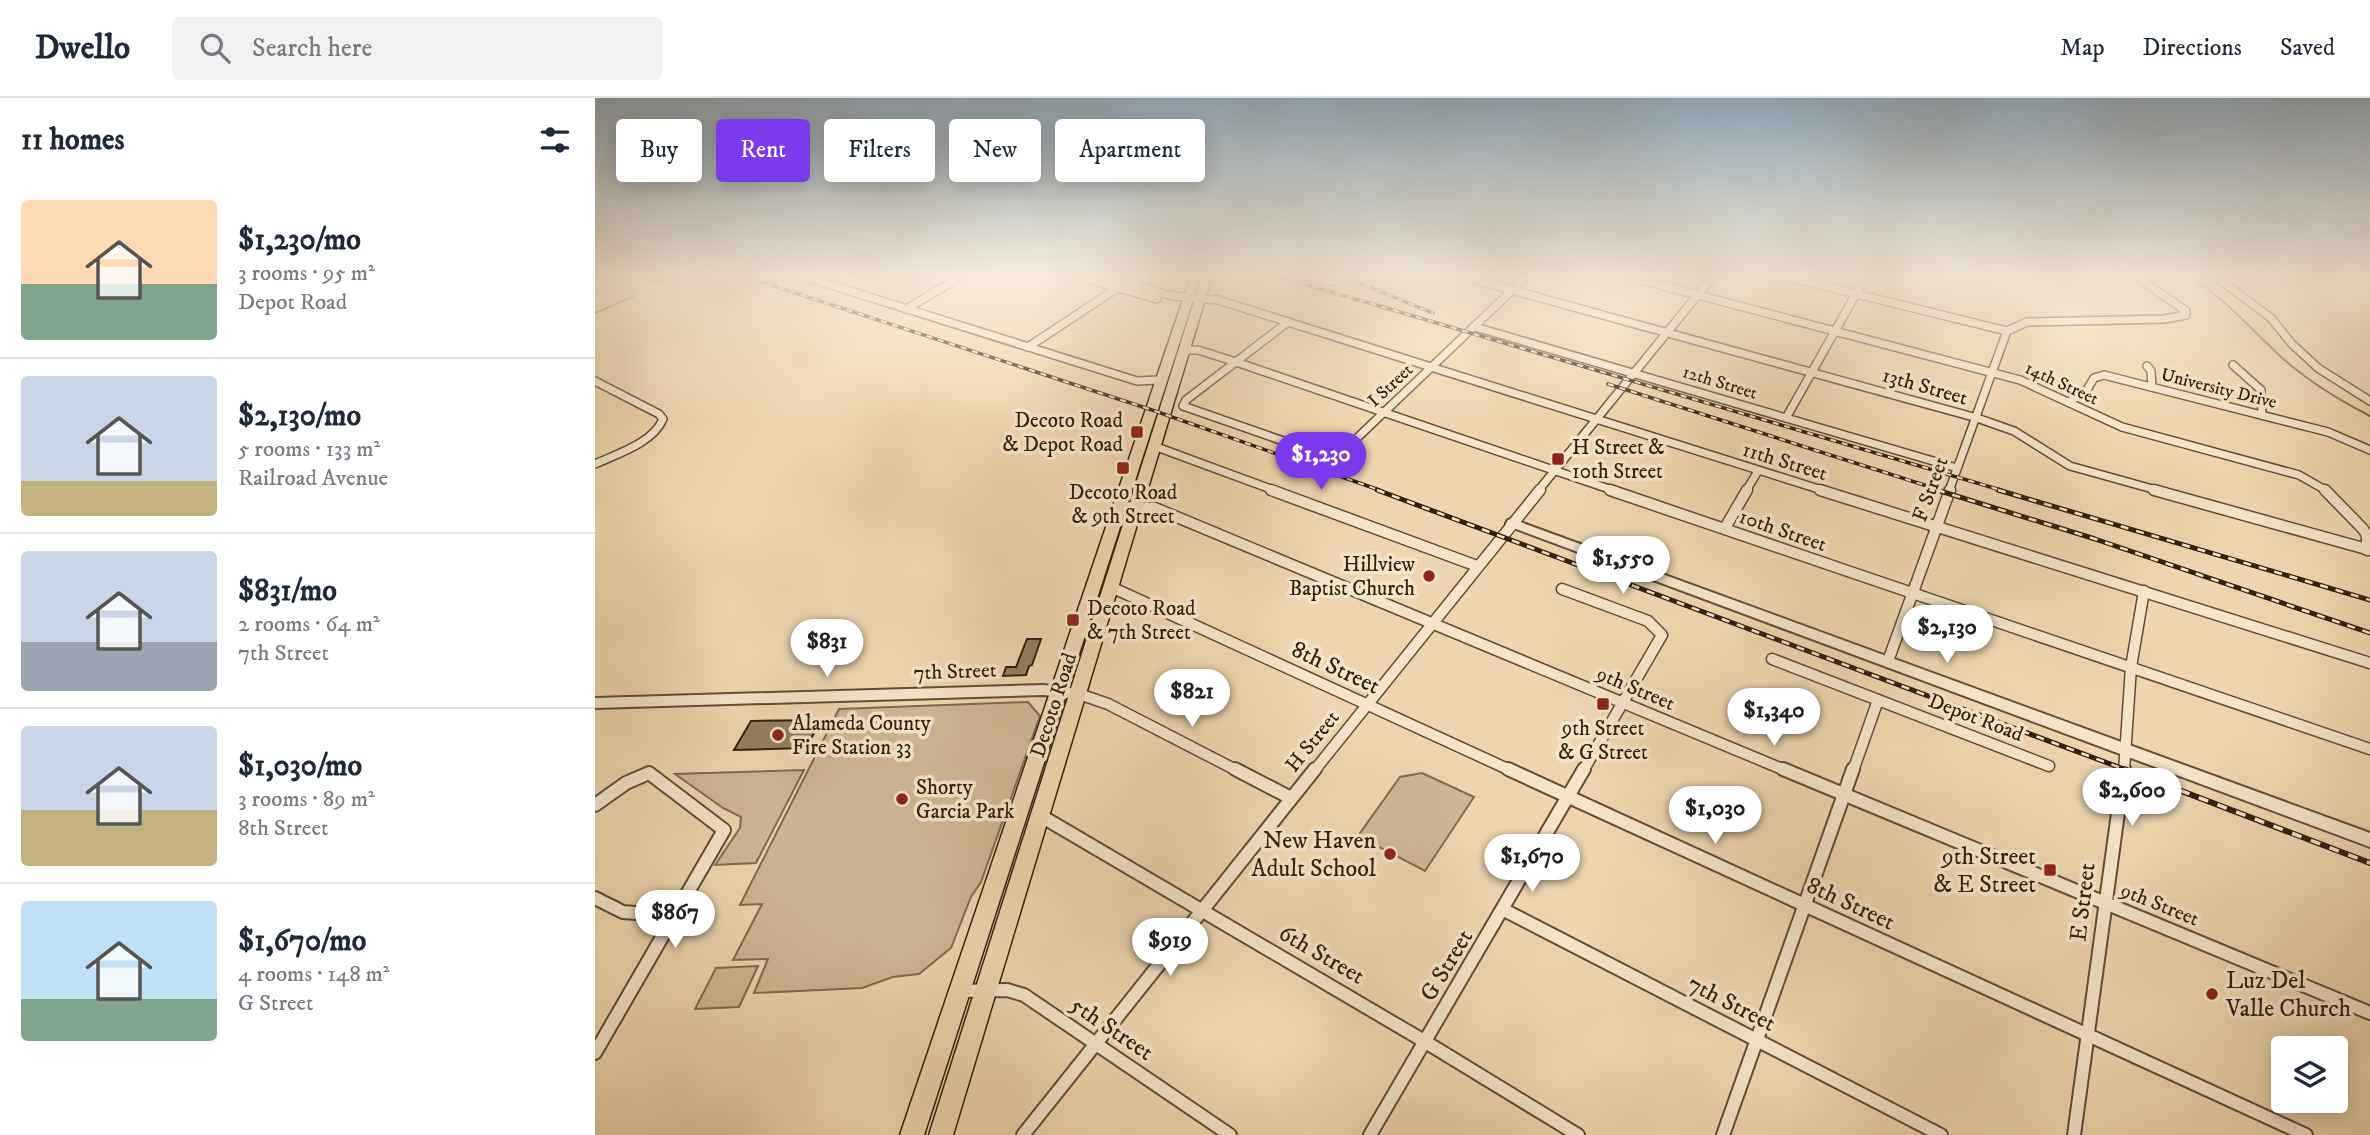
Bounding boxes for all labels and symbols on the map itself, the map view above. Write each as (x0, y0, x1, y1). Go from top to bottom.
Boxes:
street label: 14th Street (2021, 357, 2102, 411)
street label: I Street (1363, 359, 1418, 412)
street label: 12th Street (1680, 361, 1760, 405)
street label: 13th Street (1879, 362, 1971, 412)
street label: University Drive (2159, 364, 2279, 414)
place label: Decoto Road & Depot Road (1003, 408, 1124, 458)
marker: Decoto Road & Depot Road (1129, 424, 1145, 440)
pin: $1,230 (1264, 432, 1378, 492)
place label: H Street & 10th Street (1572, 435, 1664, 485)
street label: 11th Street (1739, 437, 1831, 487)
marker: H Street & 10th Street (1550, 451, 1566, 467)
street label: F Street (1907, 453, 1955, 525)
marker: Decoto Road & 9th Street (1115, 460, 1131, 476)
place label: Decoto Road & 9th Street (1069, 480, 1178, 530)
street label: 10th Street (1735, 504, 1830, 558)
pin: $1,550 (1566, 536, 1680, 596)
place label: Hillview Baptist Church (1289, 552, 1416, 602)
marker: Hillview Baptist Church (1421, 568, 1437, 584)
place label: Decoto Road & 7th Street (1087, 596, 1196, 646)
pin: $2,130 (1890, 606, 2004, 665)
marker: Decoto Road & 7th Street (1065, 612, 1081, 628)
pin: $831 (786, 620, 868, 679)
street label: 8th Street (1287, 634, 1385, 702)
street label: Decoto Road (1025, 649, 1083, 761)
street label: 7th Street (913, 658, 997, 686)
street label: 9th Street (1592, 660, 1679, 717)
pin: $821 (1151, 670, 1233, 729)
pin: $1,340 (1717, 688, 1831, 748)
street label: Depot Road (1924, 688, 2027, 748)
marker: 9th Street & G Street (1595, 696, 1611, 712)
street label: H Street (1280, 705, 1346, 778)
place label: Alameda County Fire Station 33 (792, 711, 932, 761)
place label: 9th Street & G Street (1558, 716, 1648, 766)
marker: Alameda County Fire Station 33 (770, 727, 786, 743)
pin: $2,600 (2075, 768, 2189, 828)
place label: Shorty Garcia Park (916, 775, 1015, 825)
pin: $1,030 (1658, 786, 1772, 846)
marker: Shorty Garcia Park (894, 791, 910, 807)
place label: New Haven Adult School (1251, 826, 1377, 884)
pin: $1,670 (1475, 834, 1589, 894)
place label: 9th Street & E Street (1933, 842, 2036, 900)
marker: New Haven Adult School (1382, 846, 1398, 862)
street label: E Street (2063, 861, 2103, 943)
marker: 9th Street & E Street (2042, 862, 2058, 878)
street label: 8th Street (1802, 870, 1900, 938)
street label: 9th Street (2116, 877, 2203, 933)
pin: $867 (634, 890, 716, 950)
pin: $919 (1129, 918, 1211, 978)
street label: 6th Street (1273, 918, 1370, 992)
street label: G Street (1414, 924, 1480, 1007)
place label: Luz Del Valle Church (2225, 966, 2351, 1024)
street label: 7th Street (1682, 969, 1781, 1039)
marker: Luz Del Valle Church (2204, 986, 2220, 1002)
street label: 5th Street (1064, 990, 1159, 1068)

